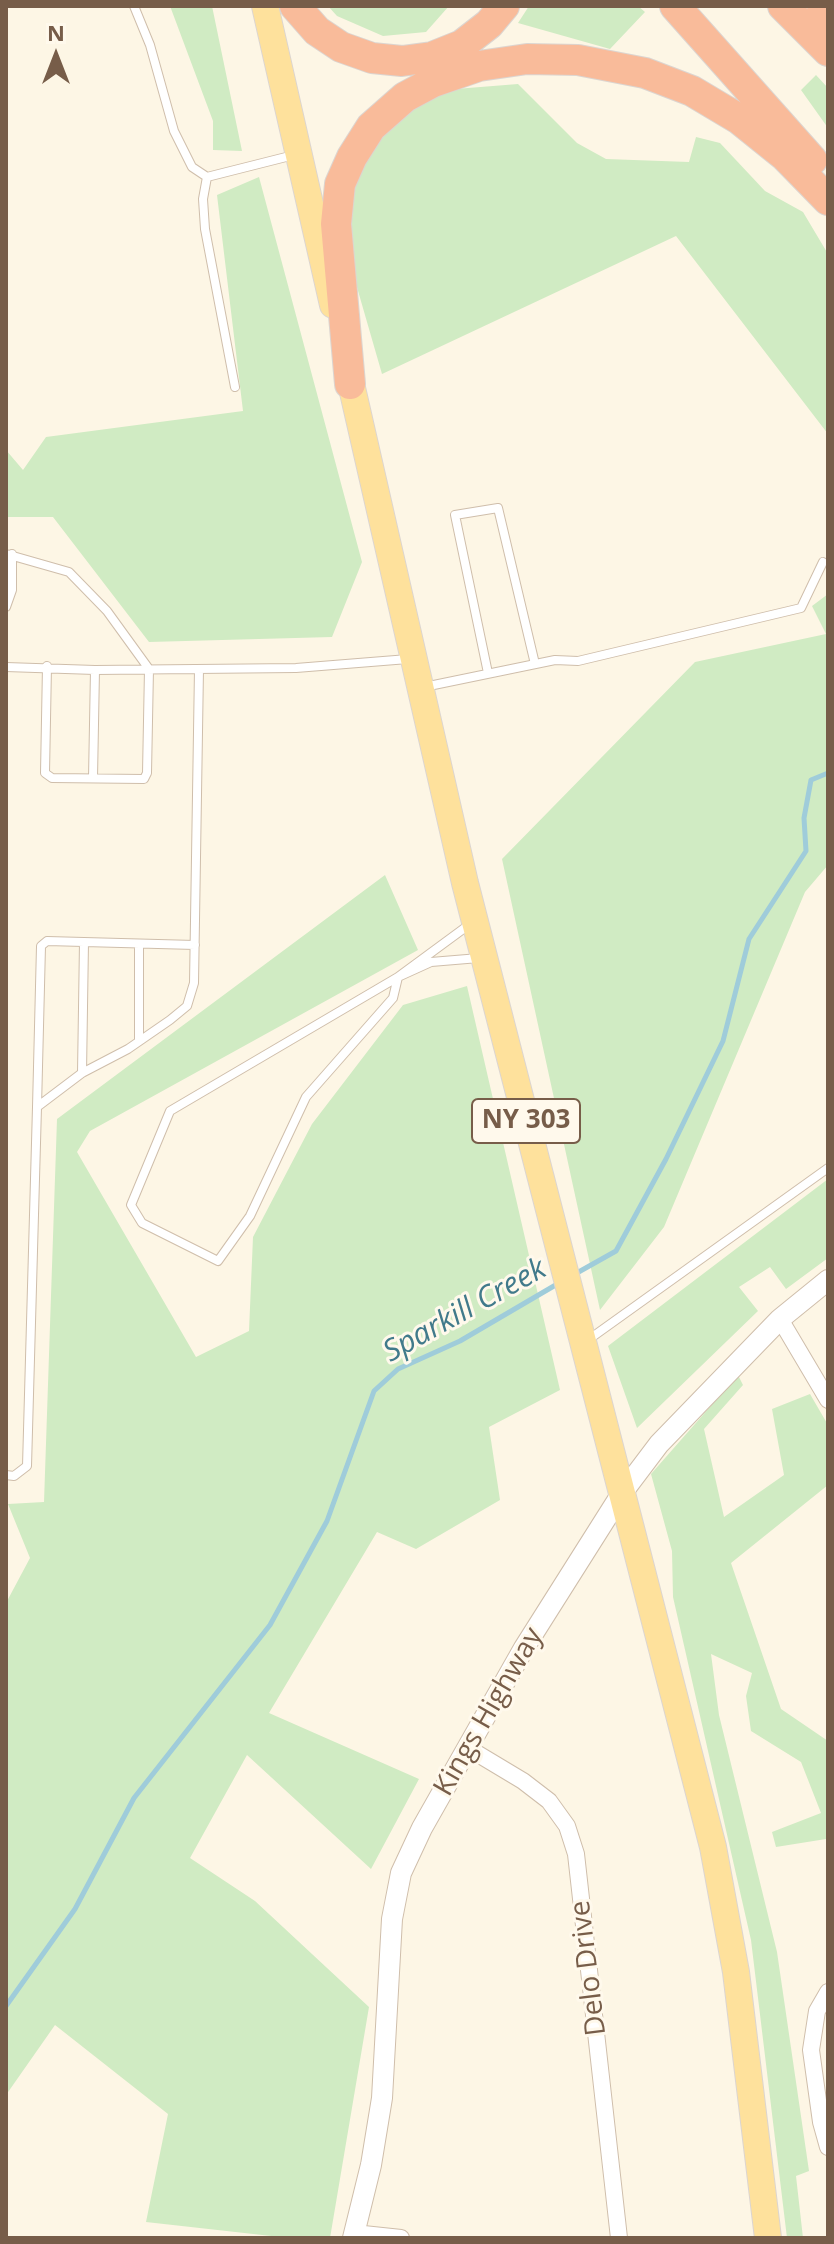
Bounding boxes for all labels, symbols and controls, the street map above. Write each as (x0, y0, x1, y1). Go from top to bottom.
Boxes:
north arrow (16, 16, 96, 96)
text: N (47, 17, 65, 47)
road number: NY 303 (472, 1099, 580, 1143)
water label: Sparkill Creek (377, 1252, 553, 1370)
street label: Kings Highway (427, 1622, 551, 1802)
street label: Delo Drive (564, 1899, 614, 2037)

